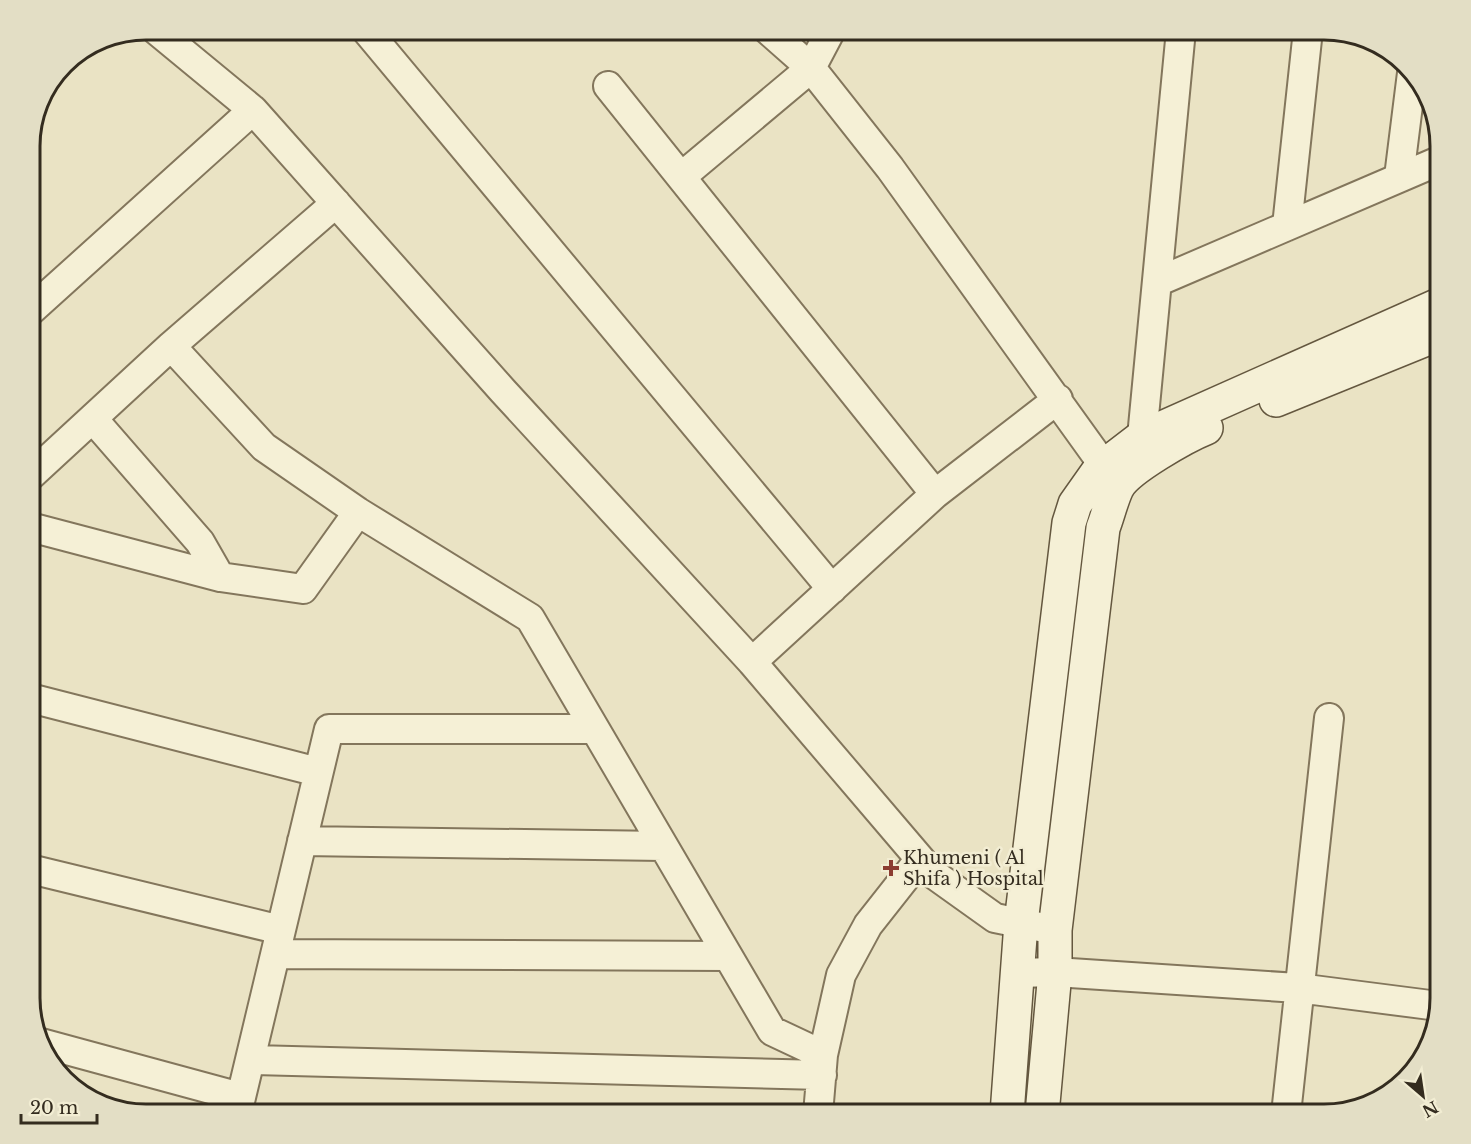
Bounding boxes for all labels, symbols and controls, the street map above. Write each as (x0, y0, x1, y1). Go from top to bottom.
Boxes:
place label: Khumeni ( Al Shifa ) Hospital (903, 847, 1044, 890)
marker: Khumeni ( Al Shifa ) Hospital (884, 861, 898, 875)
north arrow (1393, 1066, 1453, 1126)
scale bar (21, 1087, 98, 1125)
text: 20 m (30, 1097, 78, 1119)
text: N (1419, 1097, 1442, 1122)

